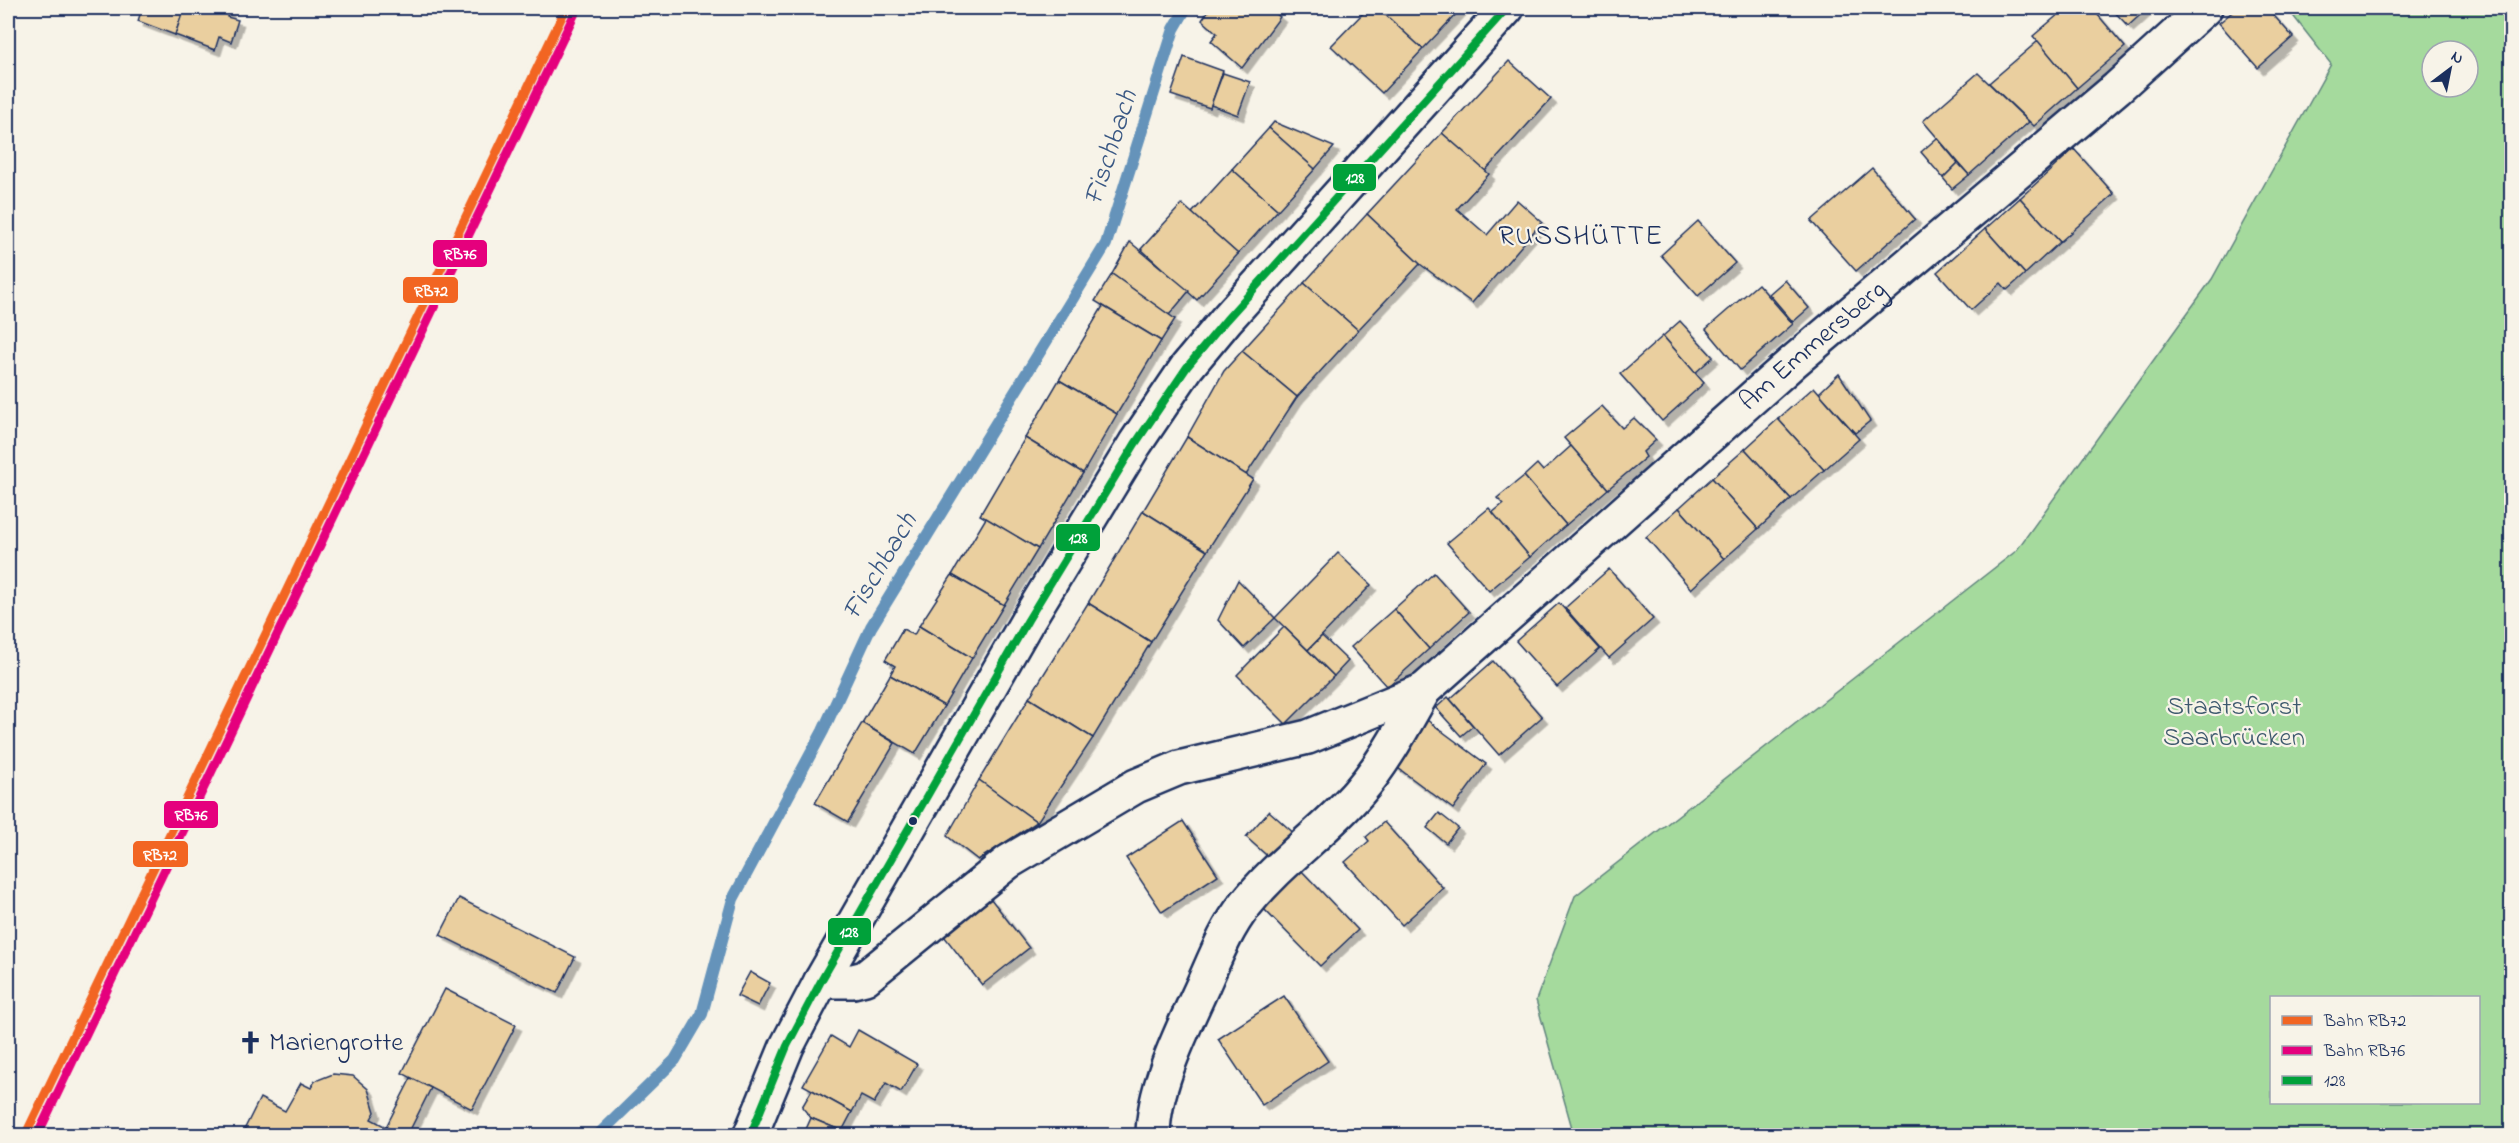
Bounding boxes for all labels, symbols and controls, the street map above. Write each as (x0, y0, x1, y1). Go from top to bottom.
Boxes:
north arrow (2420, 39, 2480, 99)
text: N (2446, 45, 2468, 71)
water label: Fischbach (1074, 85, 1150, 211)
line badge: 128 (1332, 163, 1377, 192)
text: 128 (1345, 167, 1365, 191)
district label: RUSSHÜTTE (1498, 217, 1664, 258)
line badge: RB76 (432, 239, 488, 268)
text: RB76 (442, 243, 478, 267)
street label: Am Emmersberg (1731, 271, 1895, 421)
line badge: RB72 (402, 276, 459, 304)
text: RB72 (413, 280, 448, 304)
water label: Fischbach (833, 505, 930, 628)
line badge: 128 (1055, 523, 1101, 552)
text: 128 (1068, 527, 1088, 551)
park label: Staatsforst Saarbrücken (2163, 688, 2305, 758)
line badge: RB76 (163, 800, 219, 829)
text: RB76 (173, 804, 209, 828)
unlabelled marker (907, 815, 919, 827)
line badge: RB72 (132, 840, 189, 868)
text: RB72 (142, 844, 177, 868)
line badge: 128 (827, 917, 872, 946)
text: 128 (839, 921, 859, 945)
legend (2270, 996, 2480, 1104)
text: Bahn RB72 (2323, 1009, 2406, 1035)
place label: Mariengrotte (269, 1024, 404, 1063)
church icon: Mariengrotte (238, 1030, 264, 1056)
text: Bahn RB76 (2323, 1039, 2405, 1065)
text: 128 (2324, 1069, 2346, 1095)

